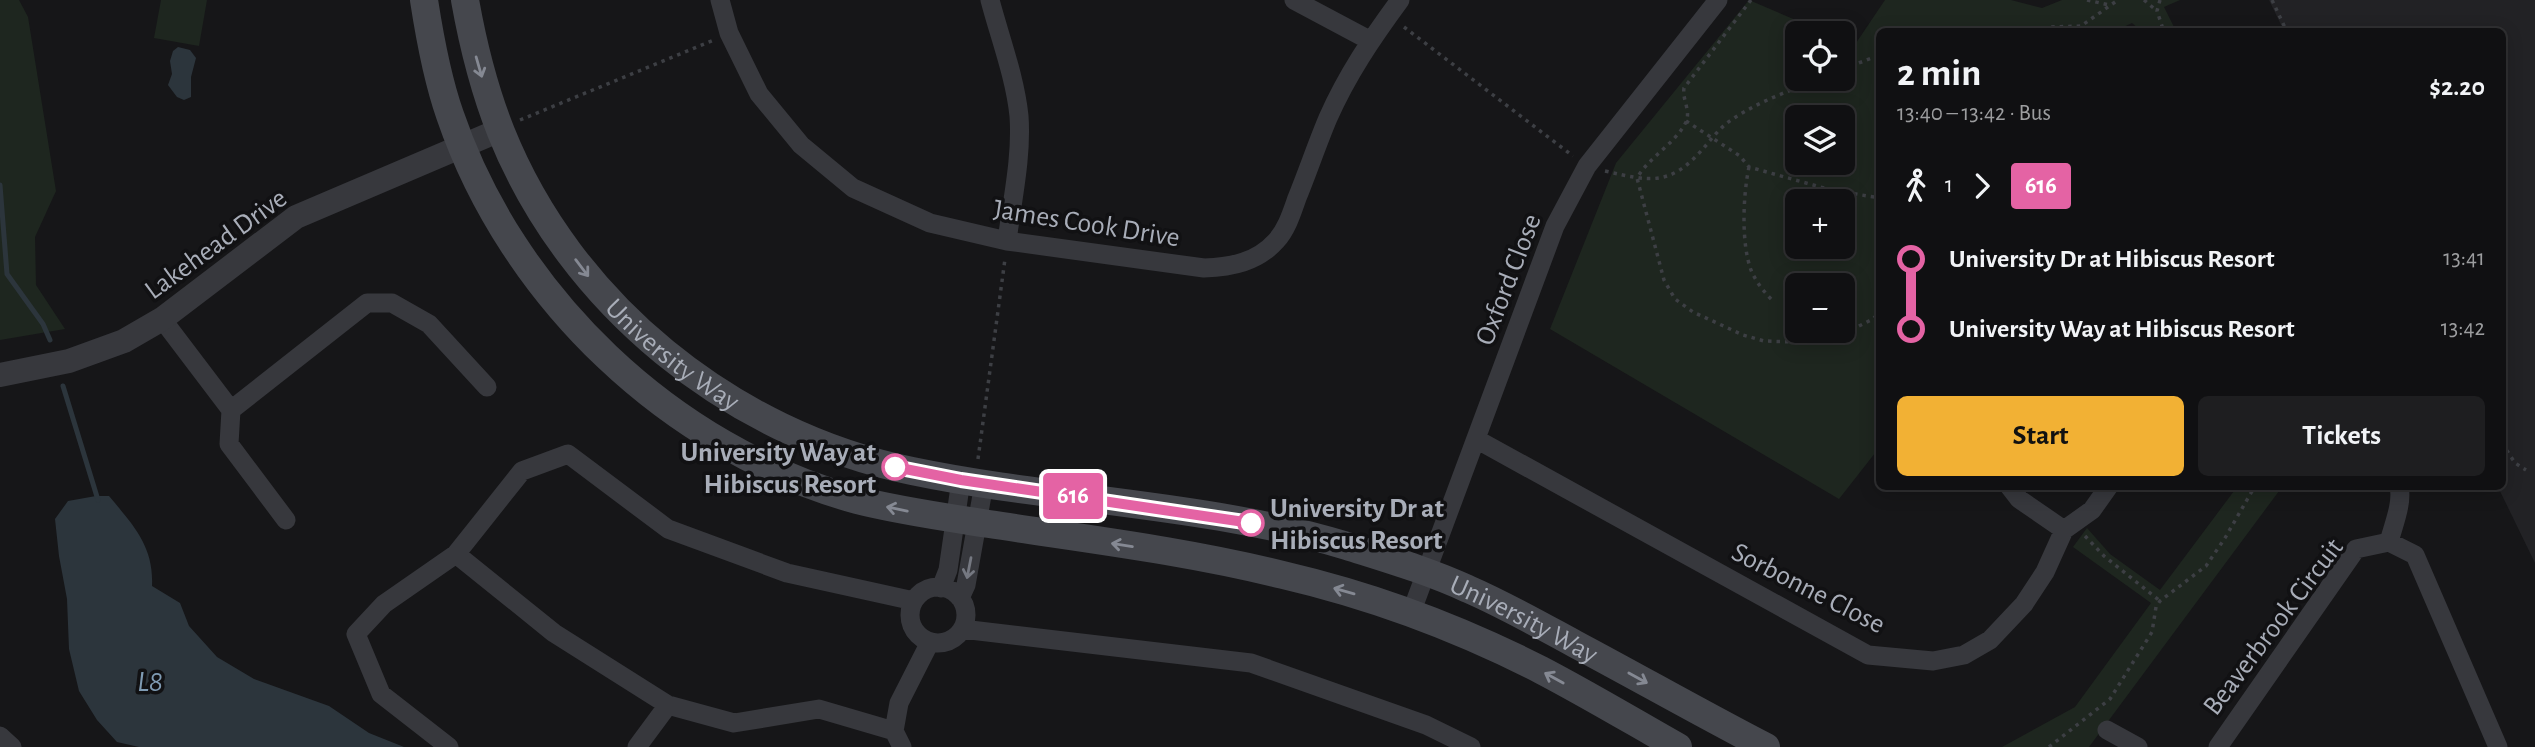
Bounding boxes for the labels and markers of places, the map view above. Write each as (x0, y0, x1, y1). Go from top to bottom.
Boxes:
place label: University Way at Hibiscus Resort (680, 439, 877, 499)
marker: University Way at Hibiscus Resort (882, 454, 908, 480)
place label: University Dr at Hibiscus Resort (1270, 495, 1445, 555)
marker: University Dr at Hibiscus Resort (1238, 510, 1264, 536)

